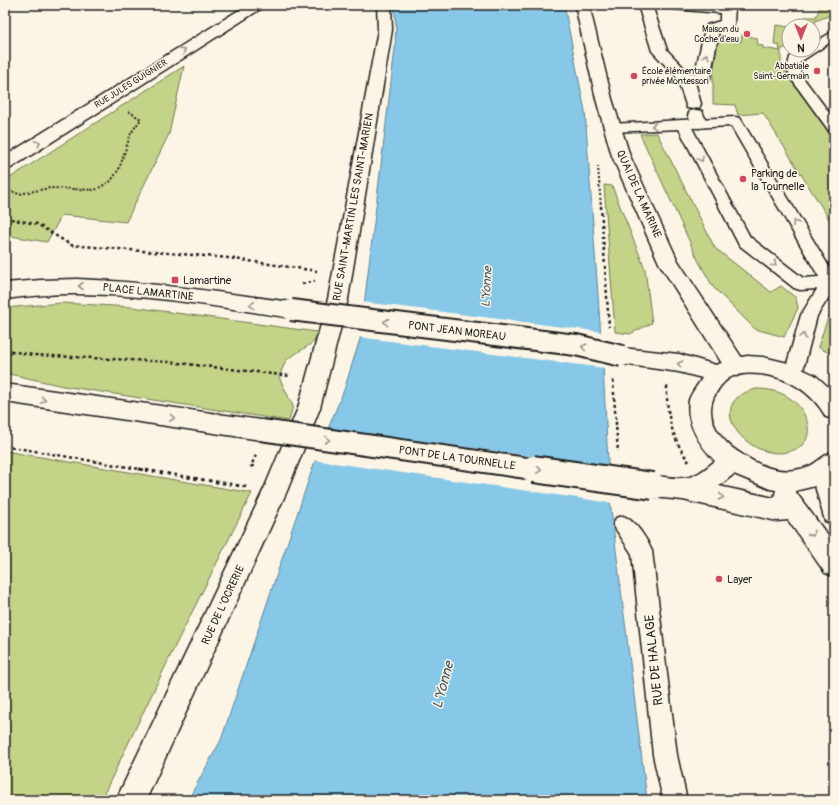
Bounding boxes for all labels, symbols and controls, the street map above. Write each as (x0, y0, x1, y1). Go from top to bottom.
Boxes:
north arrow (781, 18, 821, 58)
place label: Maison du Coche d'eau (694, 24, 739, 45)
marker: Maison du Coche d'eau (742, 29, 752, 39)
text: N (797, 41, 805, 54)
one-way arrow (179, 49, 186, 56)
one-way arrow (702, 53, 710, 60)
street label: RUE JULES GUIGNIER (92, 57, 170, 111)
place label: Abbatiale Saint-Germain (753, 61, 810, 82)
place label: École élémentaire privée Montessori (642, 66, 711, 87)
marker: Abbatiale Saint-Germain (812, 66, 822, 76)
marker: École élémentaire privée Montessori (629, 71, 639, 81)
street label: RUE SAINT-MARTIN LES SAINT-MARIEN (330, 112, 376, 302)
one-way arrow (651, 122, 657, 130)
one-way arrow (34, 140, 41, 148)
street label: QUAI DE LA MARINE (614, 148, 664, 240)
one-way arrow (696, 155, 704, 162)
place label: Parking de la Tournelle (751, 167, 805, 193)
marker: Parking de la Tournelle (738, 174, 748, 184)
one-way arrow (792, 220, 800, 227)
one-way arrow (769, 259, 776, 266)
water label: L'Yonne (478, 265, 496, 308)
place label: Lamartine (183, 274, 232, 287)
marker: Lamartine (170, 275, 180, 285)
street label: PLACE LAMARTINE (102, 281, 194, 303)
one-way arrow (78, 282, 84, 290)
one-way arrow (249, 301, 255, 310)
one-way arrow (383, 318, 389, 327)
street label: PONT JEAN MOREAU (407, 319, 507, 343)
one-way arrow (798, 333, 807, 340)
one-way arrow (581, 344, 587, 352)
one-way arrow (677, 360, 683, 368)
one-way arrow (40, 395, 46, 404)
one-way arrow (169, 413, 175, 422)
one-way arrow (324, 435, 330, 444)
street label: PONT DE LA TOURNELLE (398, 443, 516, 473)
one-way arrow (536, 465, 542, 474)
one-way arrow (718, 492, 725, 500)
one-way arrow (807, 530, 814, 537)
street label: RUE DE L'OCRERIE (199, 563, 247, 647)
place label: Layer (727, 573, 752, 586)
marker: Layer (714, 574, 724, 584)
street label: RUE DE HALAGE (641, 614, 667, 706)
water label: L'Yonne (429, 658, 458, 710)

